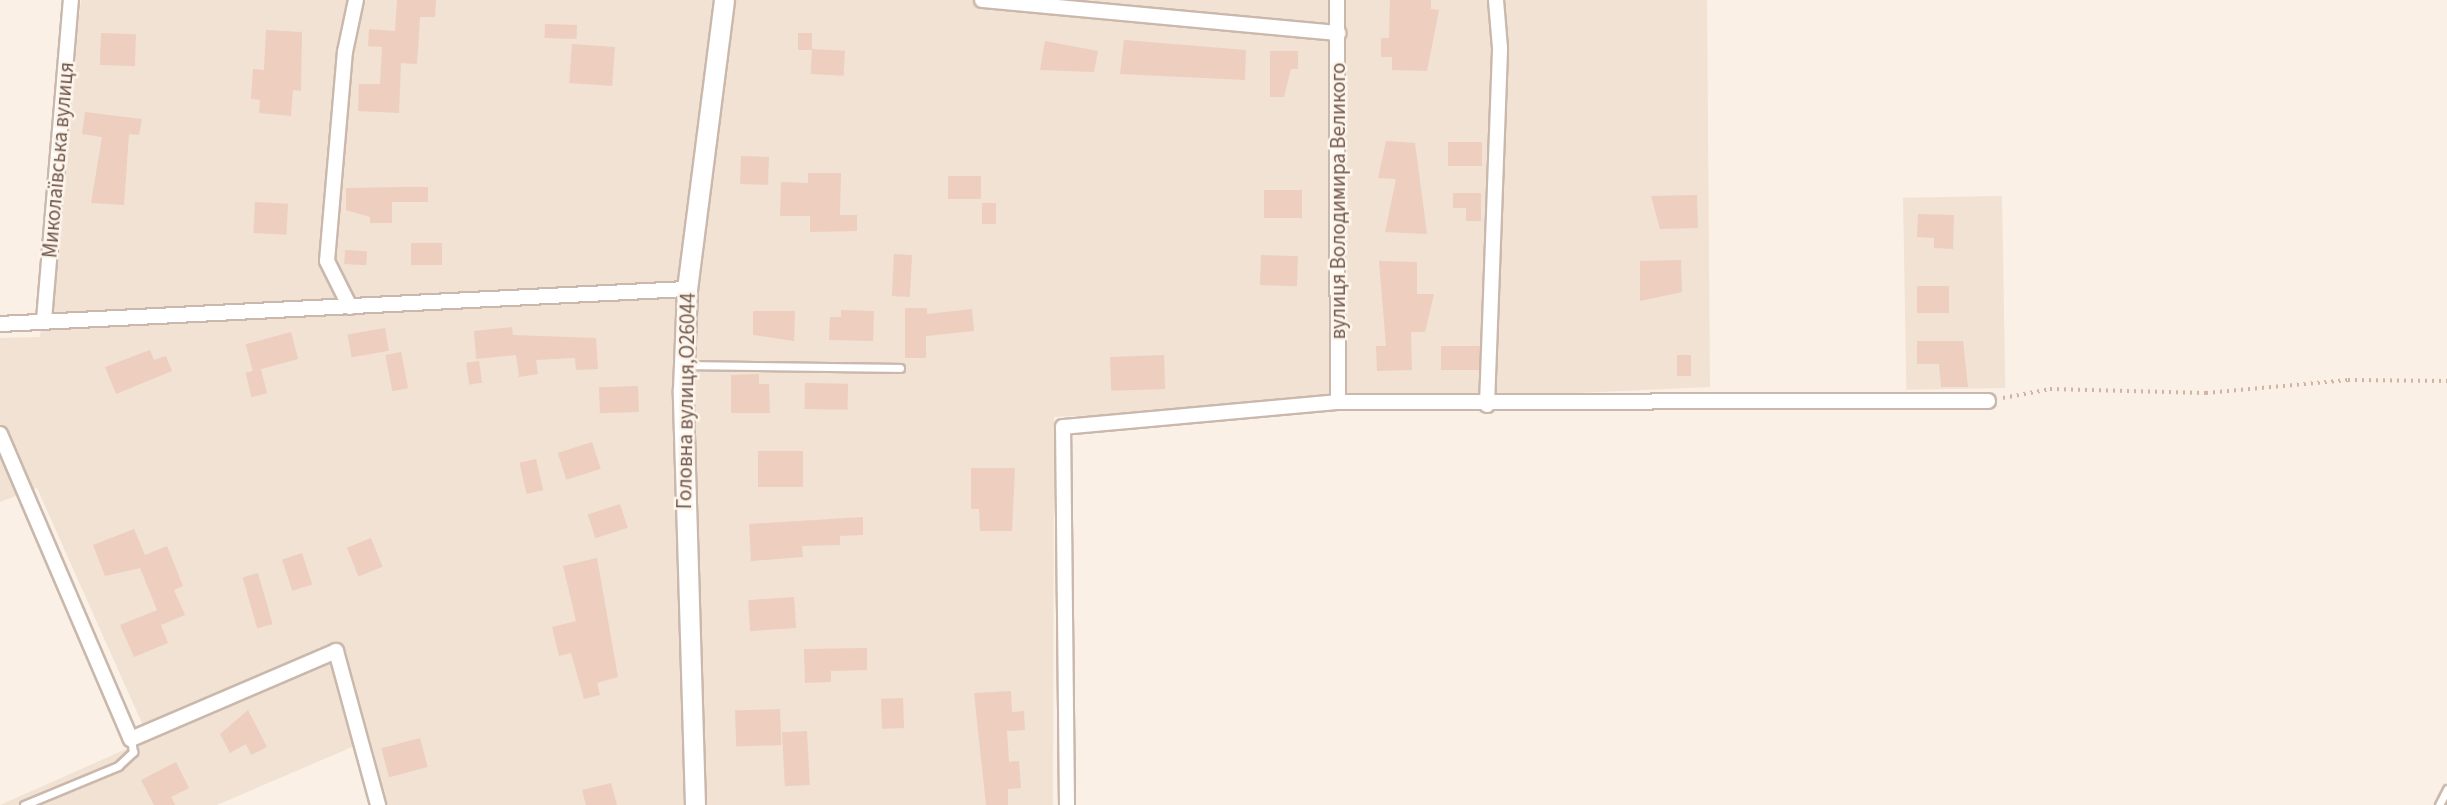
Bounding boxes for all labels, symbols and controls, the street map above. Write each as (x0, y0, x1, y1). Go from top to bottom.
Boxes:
street label: Миколаївська вулиця (37, 61, 79, 259)
street label: вулиця Володимира Великого (1325, 63, 1351, 339)
street label: Головна вулиця,О26044 (672, 293, 700, 509)

